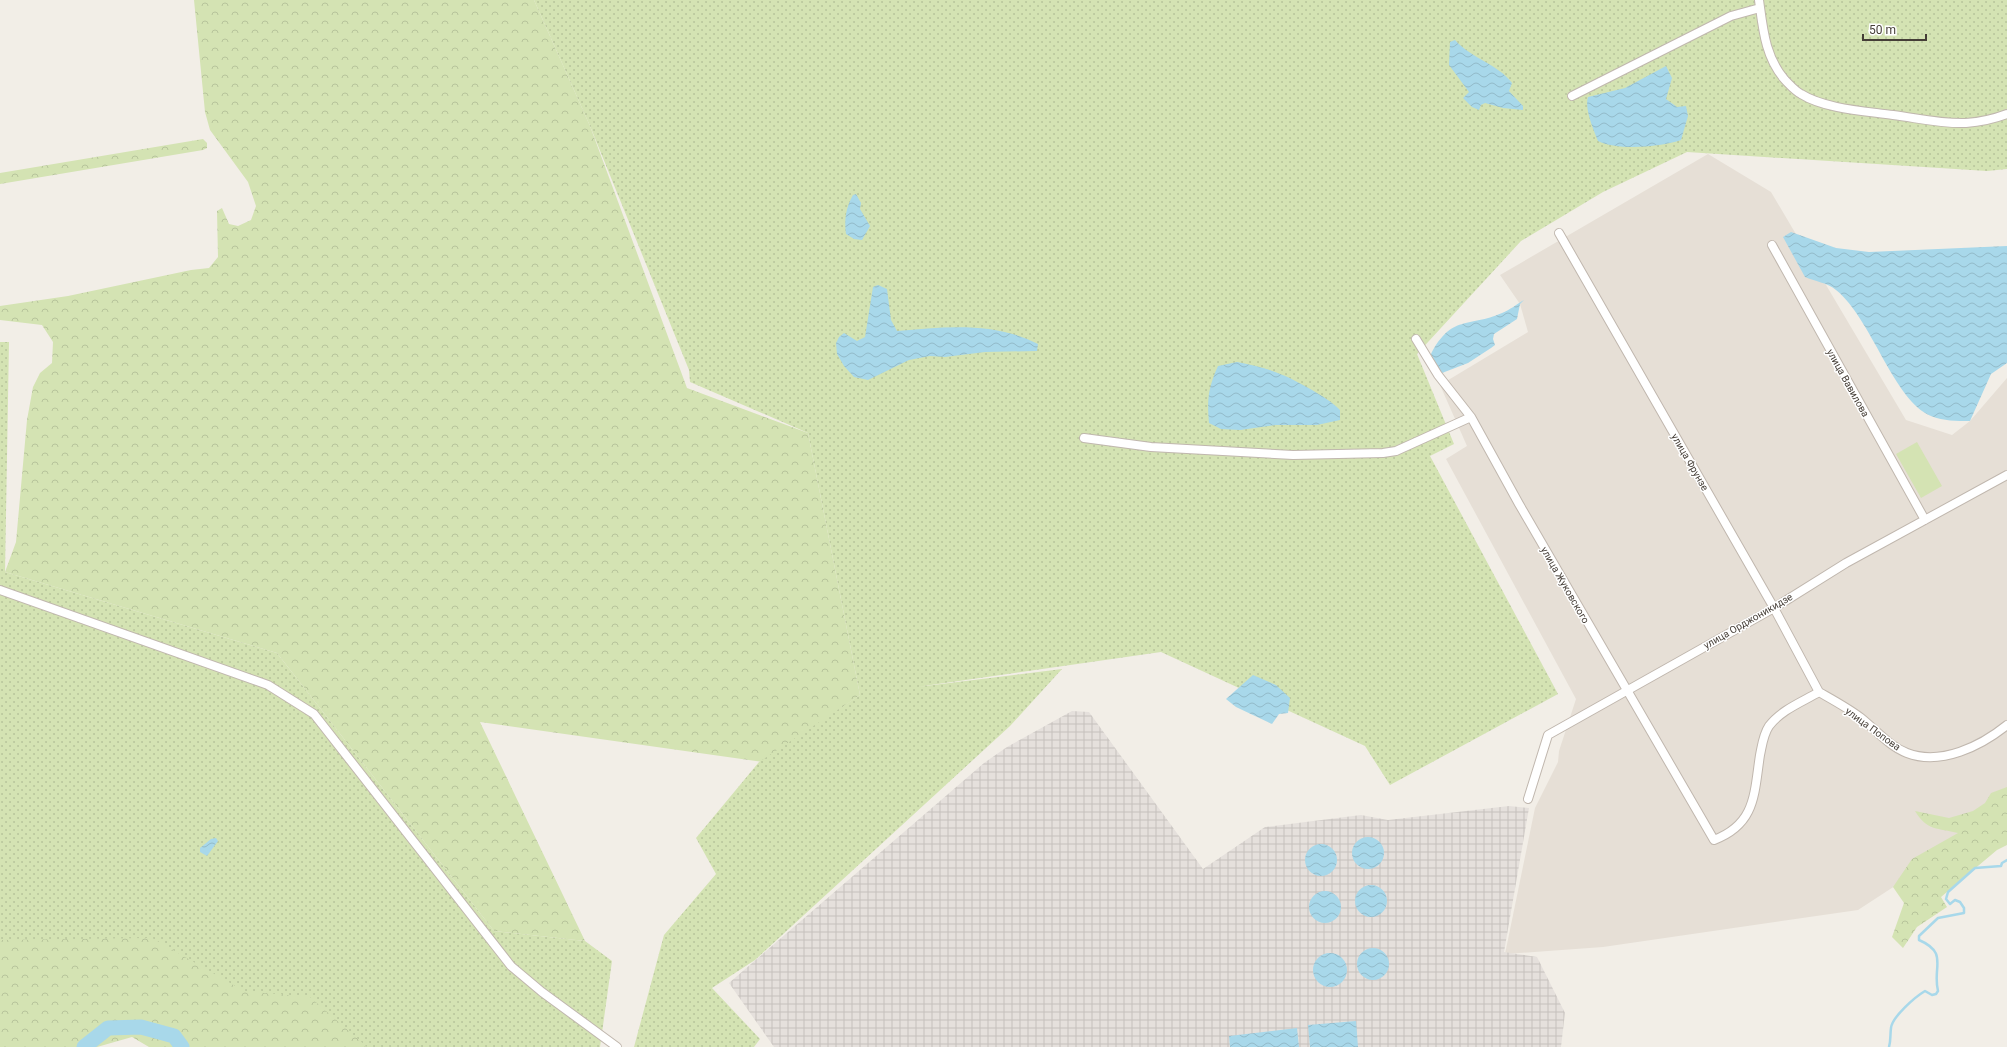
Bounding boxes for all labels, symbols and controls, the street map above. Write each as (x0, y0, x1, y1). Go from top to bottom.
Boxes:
scale bar (1863, 16, 1926, 42)
text: 50 m (1869, 23, 1896, 37)
street label: улица Вавилова (1825, 347, 1871, 419)
street label: улица Фрунзе (1669, 431, 1712, 493)
street label: улица Жуковского (1539, 545, 1592, 625)
street label: улица Орджоникидзе (1702, 591, 1794, 651)
street label: улица Попова (1843, 705, 1903, 753)

